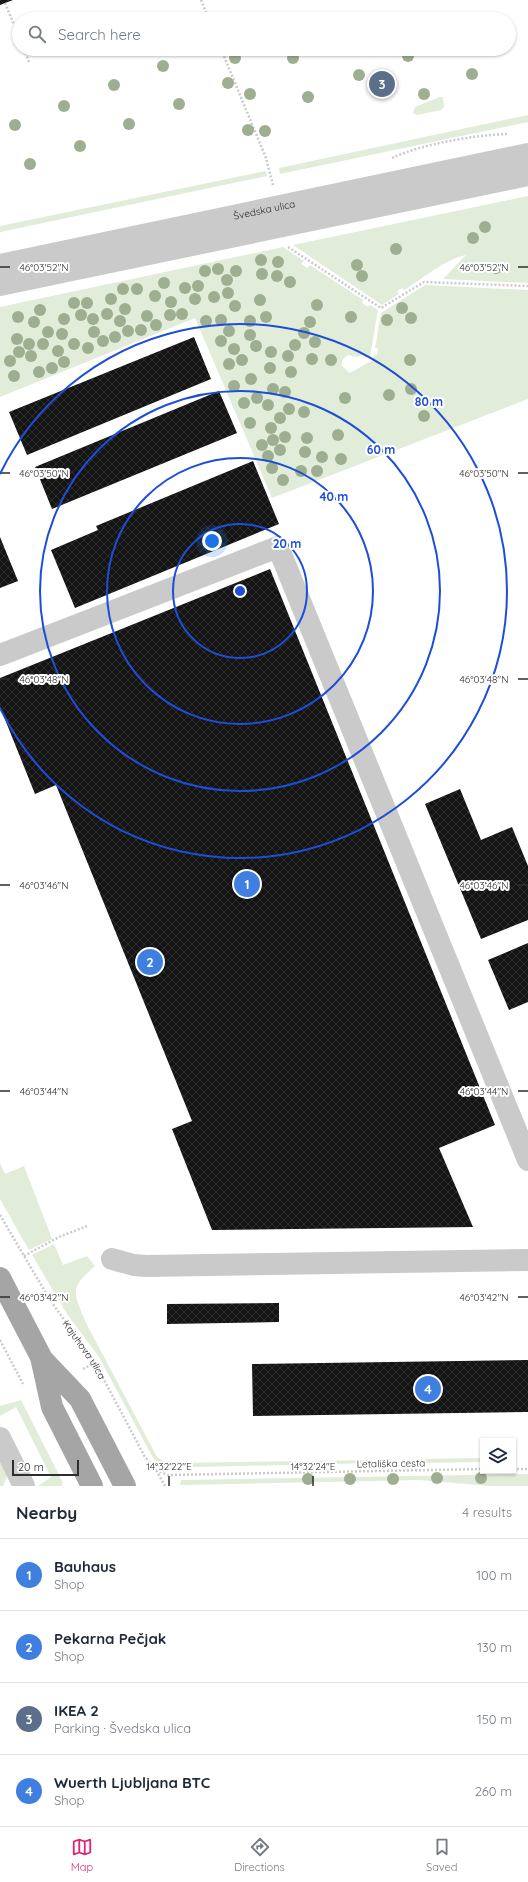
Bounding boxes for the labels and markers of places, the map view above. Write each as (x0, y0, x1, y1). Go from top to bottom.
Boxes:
pin: 3 (369, 69, 395, 99)
centre of rings (233, 584, 247, 598)
pin: 1 (234, 869, 260, 899)
pin: 2 (137, 947, 163, 977)
pin: 4 (415, 1374, 441, 1404)

